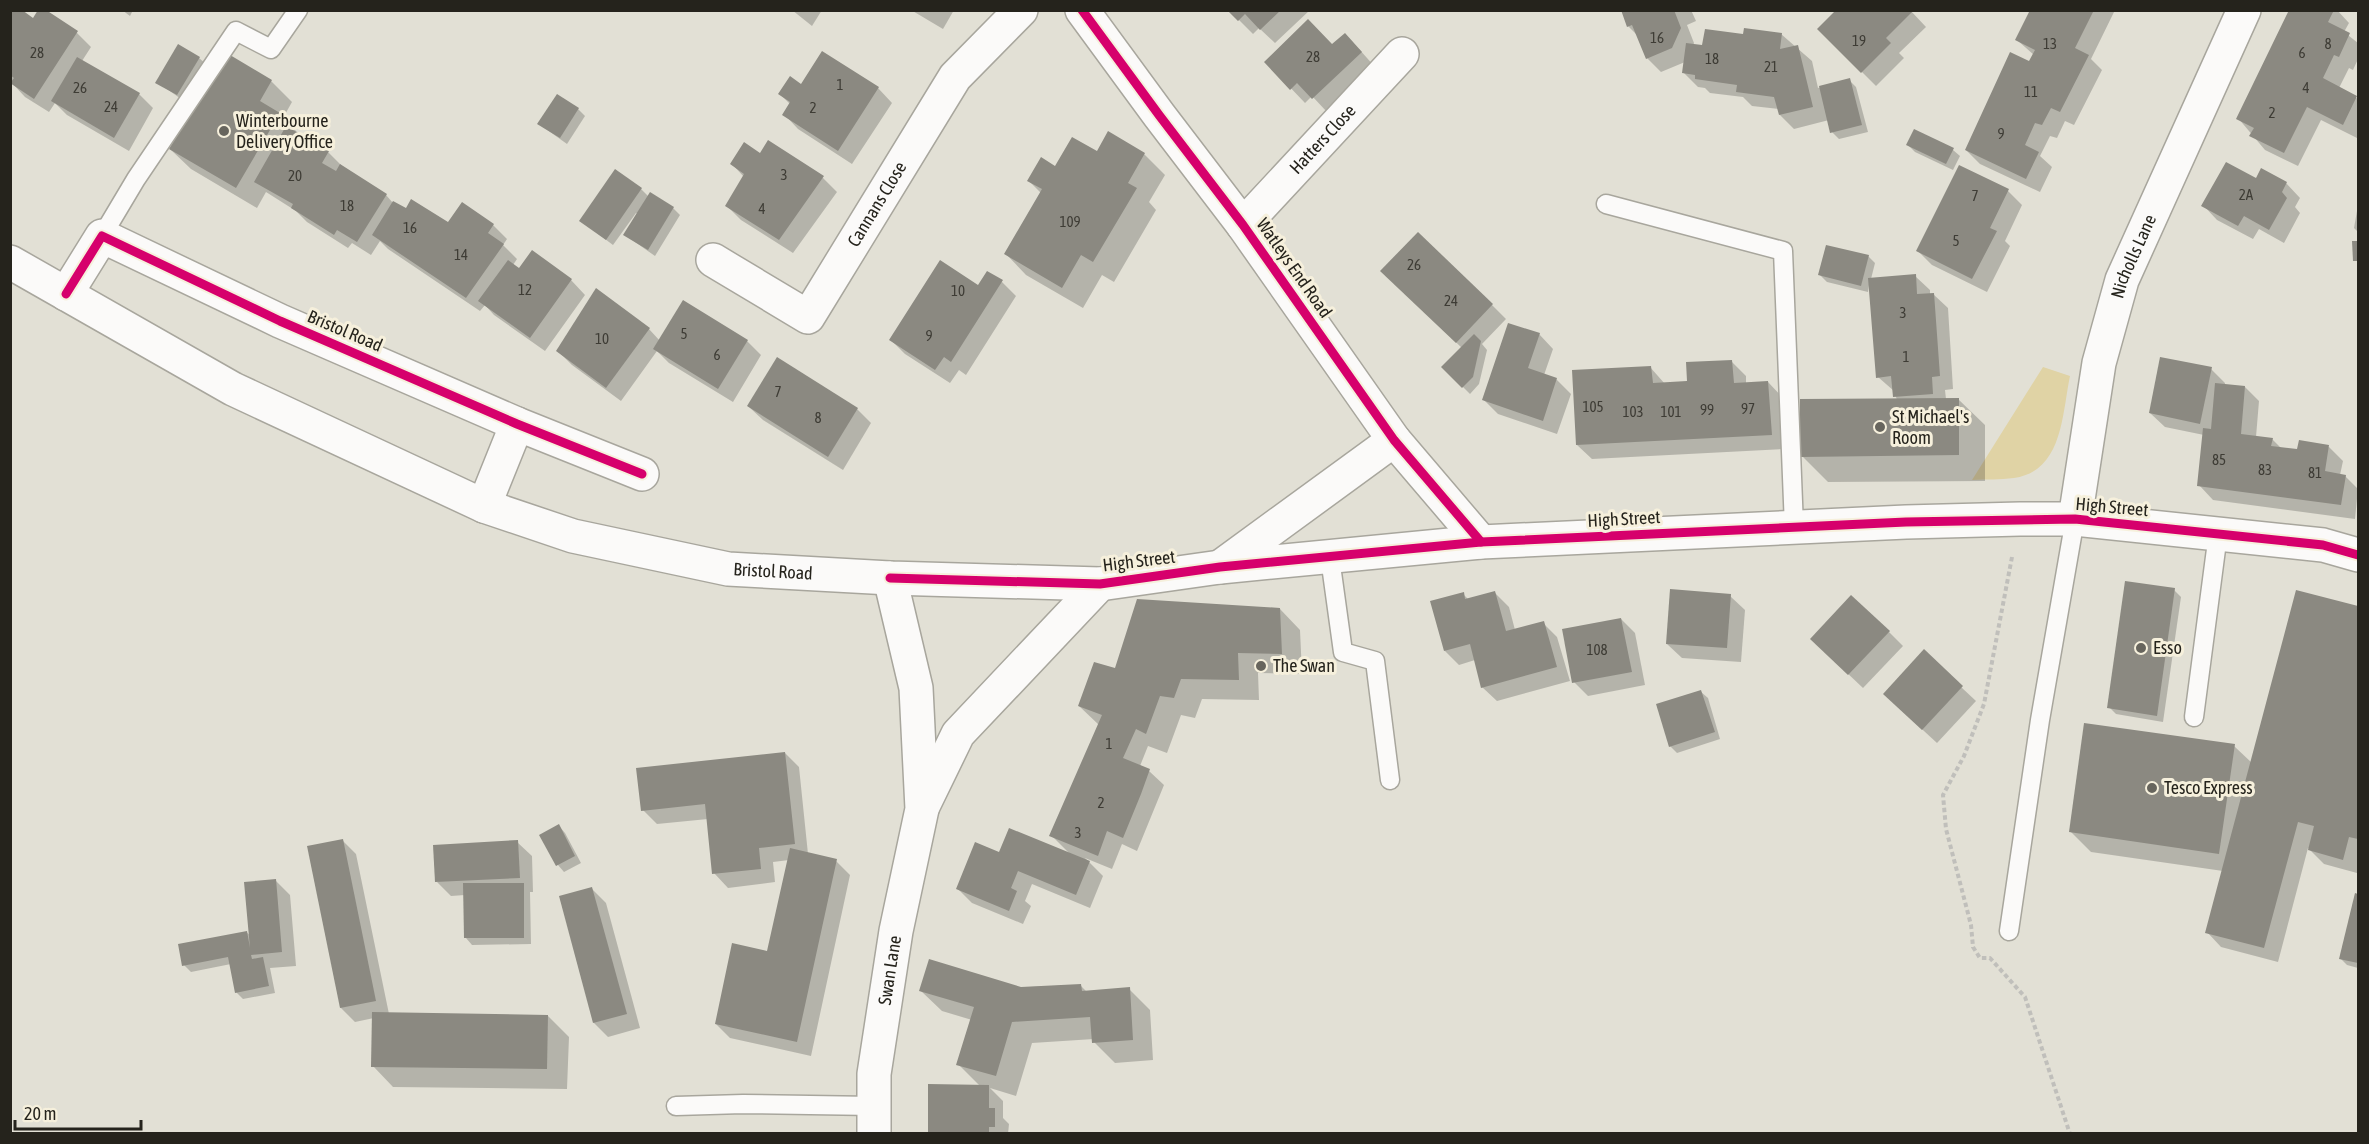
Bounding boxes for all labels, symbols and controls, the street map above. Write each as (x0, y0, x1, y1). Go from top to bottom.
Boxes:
house number: 16 (1650, 29, 1664, 46)
house number: 19 (1852, 32, 1866, 49)
house number: 13 (2043, 35, 2057, 52)
house number: 8 (2324, 35, 2332, 52)
house number: 28 (30, 44, 44, 61)
house number: 6 (2298, 44, 2306, 61)
house number: 28 (1306, 48, 1320, 65)
house number: 18 (1705, 50, 1719, 67)
house number: 21 (1764, 58, 1778, 75)
house number: 1 (836, 76, 844, 93)
house number: 26 (73, 79, 87, 96)
house number: 4 (2302, 79, 2310, 96)
house number: 11 (2024, 83, 2038, 100)
house number: 24 (104, 98, 118, 115)
house number: 2 (809, 99, 817, 116)
street label: Hatters Close (1285, 100, 1360, 178)
house number: 2 (2268, 104, 2276, 121)
place label: Winterbourne Delivery Office (236, 110, 333, 152)
marker: Winterbourne Delivery Office (217, 124, 231, 138)
house number: 9 (1997, 125, 2005, 142)
street label: Cannans Close (843, 158, 911, 250)
house number: 3 (780, 166, 788, 183)
house number: 20 (288, 167, 302, 184)
house number: 2A (2239, 186, 2254, 203)
house number: 7 (1971, 187, 1979, 204)
house number: 18 (340, 197, 354, 214)
house number: 4 (758, 200, 766, 217)
street label: Nicholls Lane (2106, 211, 2160, 301)
house number: 109 (1059, 213, 1081, 230)
street label: Watleys End Road (1252, 214, 1336, 322)
house number: 16 (403, 219, 417, 236)
house number: 5 (1952, 232, 1960, 249)
house number: 14 (454, 246, 468, 263)
house number: 26 (1407, 256, 1421, 273)
house number: 12 (518, 281, 532, 298)
house number: 10 (951, 282, 965, 299)
house number: 24 (1444, 292, 1458, 309)
house number: 3 (1899, 304, 1907, 321)
street label: Bristol Road (305, 305, 386, 356)
house number: 5 (680, 325, 688, 342)
house number: 9 (925, 327, 933, 344)
house number: 10 (595, 330, 609, 347)
house number: 6 (713, 346, 721, 363)
house number: 1 (1902, 348, 1910, 365)
house number: 7 (774, 383, 782, 400)
house number: 105 (1582, 398, 1604, 415)
house number: 97 (1741, 400, 1755, 417)
house number: 99 (1700, 401, 1714, 418)
house number: 103 (1622, 403, 1644, 420)
house number: 101 (1660, 403, 1682, 420)
place label: St Michael's Room (1892, 406, 1969, 448)
house number: 8 (814, 409, 822, 426)
marker: St Michael's Room (1873, 420, 1887, 434)
house number: 85 (2212, 451, 2226, 468)
house number: 83 (2258, 461, 2272, 478)
house number: 81 (2308, 464, 2322, 481)
street label: High Street (2075, 493, 2149, 520)
street label: High Street (1587, 506, 1661, 531)
street label: High Street (1101, 546, 1176, 575)
street label: Bristol Road (733, 558, 813, 584)
place label: Esso (2153, 637, 2182, 658)
house number: 108 (1586, 641, 1608, 658)
marker: Esso (2134, 641, 2148, 655)
place label: The Swan (1273, 655, 1335, 676)
marker: The Swan (1254, 659, 1268, 673)
house number: 1 (1105, 735, 1113, 752)
place label: Tesco Express (2164, 777, 2253, 798)
marker: Tesco Express (2145, 781, 2159, 795)
house number: 2 (1097, 794, 1105, 811)
house number: 3 (1074, 824, 1082, 841)
street label: Swan Lane (874, 934, 905, 1006)
scale bar (15, 1093, 141, 1131)
text: 20 m (24, 1103, 56, 1124)

